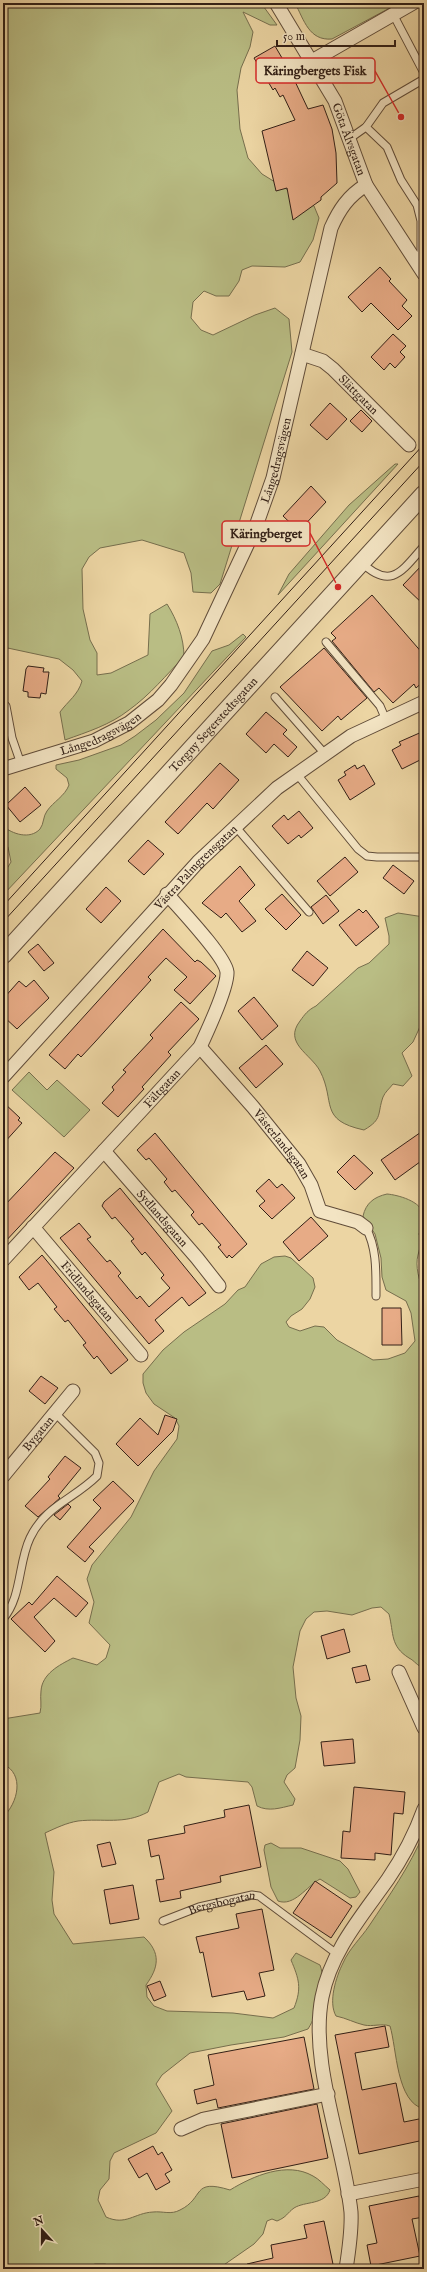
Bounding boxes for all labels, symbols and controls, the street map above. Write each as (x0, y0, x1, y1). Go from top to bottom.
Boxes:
scale bar (277, 22, 395, 48)
text: 50 m (283, 29, 305, 44)
callout: Käringbergets Fisk (256, 58, 375, 83)
text: Käringbergets Fisk (263, 63, 368, 80)
street label: Göta Älvsgatan (329, 101, 369, 178)
street label: Slättgatan (335, 371, 382, 418)
street label: Långedragsvägen (257, 416, 294, 505)
callout: Käringberget (222, 521, 310, 546)
text: Käringberget (230, 526, 303, 543)
street label: Torgny Segerstedtsgatan (166, 673, 261, 775)
street label: Långedragsvägen (58, 708, 145, 758)
street label: Västra Palmgrensgatan (150, 821, 241, 913)
street label: Fältgatan (140, 1065, 184, 1111)
street label: Västerlandsgatan (250, 1105, 314, 1182)
street label: Sydlandsgatan (133, 1186, 192, 1250)
street label: Fridlandsgatan (57, 1258, 117, 1325)
street label: Bygatan (19, 1412, 57, 1454)
street label: Bergsbogatan (186, 1887, 257, 1918)
north arrow (22, 2210, 62, 2250)
text: N (31, 2213, 46, 2230)

